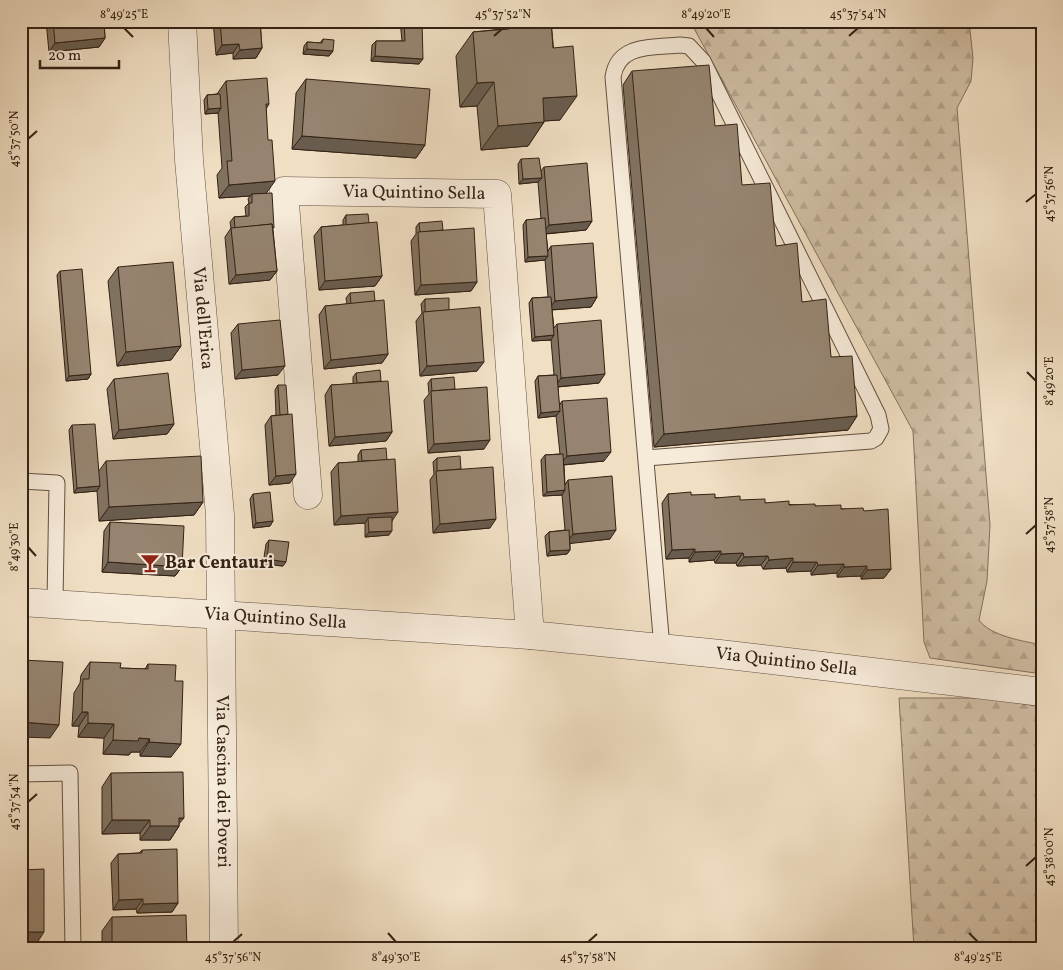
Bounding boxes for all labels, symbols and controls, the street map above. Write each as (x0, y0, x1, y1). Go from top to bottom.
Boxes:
text: 8°49'25"E (100, 7, 148, 23)
text: 45°37'52"N (475, 7, 531, 23)
text: 8°49'20"E (681, 7, 731, 23)
text: 45°37'54"N (829, 7, 887, 23)
scale bar (40, 38, 119, 70)
text: 20 m (48, 46, 81, 67)
text: 45°37'50"N (7, 110, 23, 167)
text: 45°37'56"N (1042, 166, 1058, 222)
street label: Via Quintino Sella (342, 179, 486, 206)
street label: Via dell'Erica (186, 266, 220, 371)
text: 8°49'20"E (1042, 356, 1058, 406)
text: 45°37'58"N (1042, 497, 1058, 553)
text: 8°49'30"E (7, 522, 23, 572)
place label: Bar Centauri (165, 551, 274, 576)
bar icon: Bar Centauri (139, 552, 161, 574)
street label: Via Quintino Sella (203, 601, 348, 636)
street label: Via Quintino Sella (714, 641, 859, 683)
street label: Via Cascina dei Poveri (209, 695, 236, 868)
text: 45°37'54"N (7, 773, 23, 831)
text: 45°38'00"N (1042, 827, 1058, 886)
text: 45°37'56"N (205, 950, 261, 966)
text: 8°49'30"E (371, 950, 421, 966)
text: 45°37'58"N (560, 950, 616, 966)
text: 8°49'25"E (954, 950, 1002, 966)

